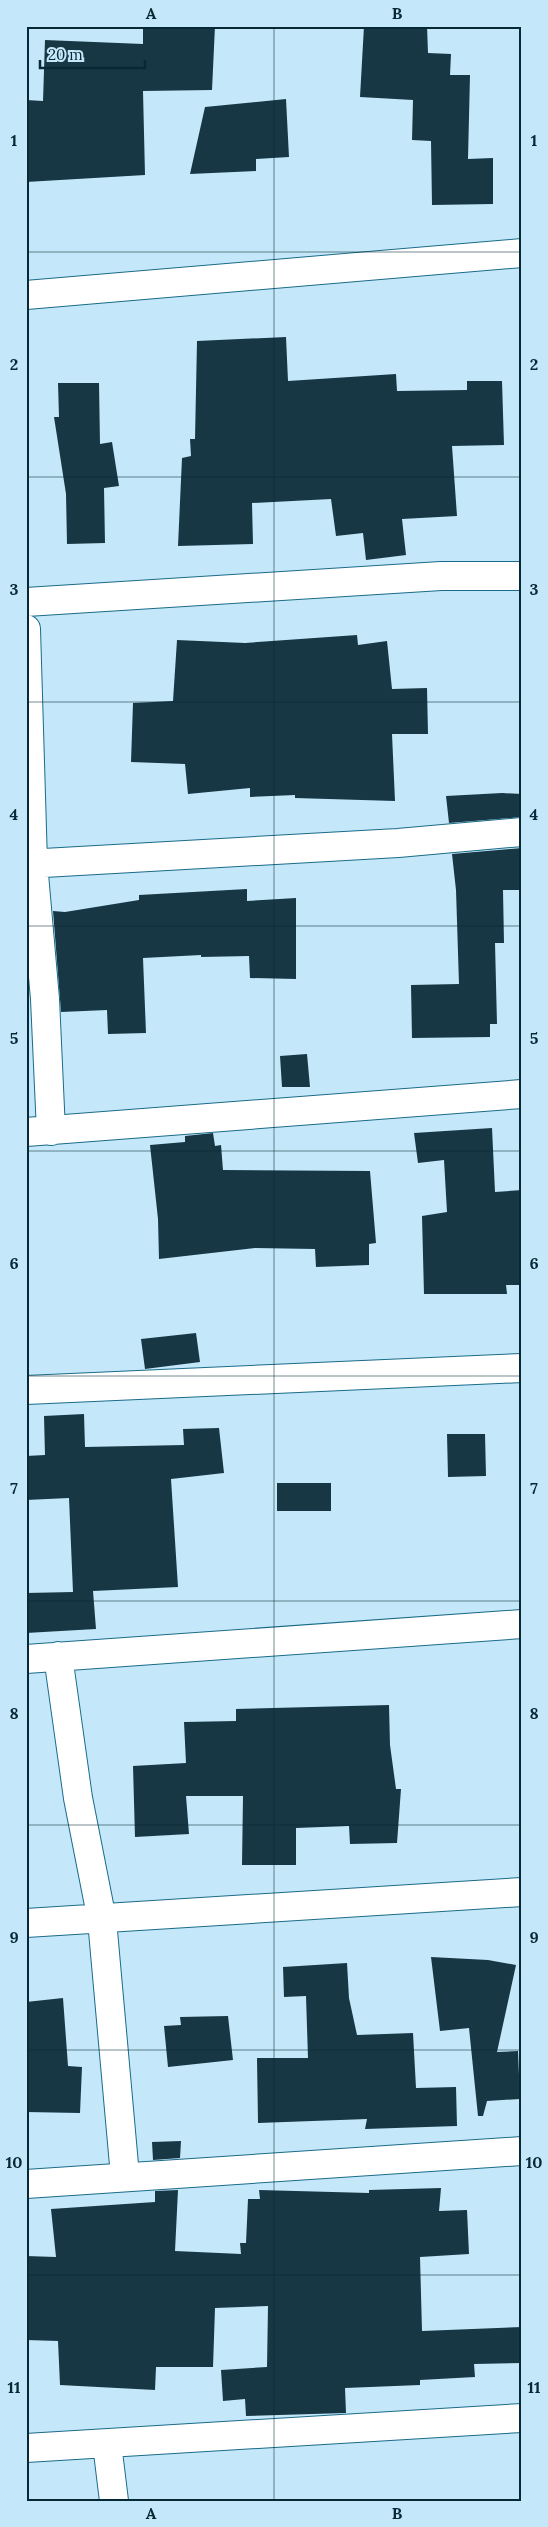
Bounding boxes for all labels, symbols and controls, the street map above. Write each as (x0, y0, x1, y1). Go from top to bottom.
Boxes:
text: A (146, 3, 157, 23)
text: B (392, 3, 403, 23)
scale bar (40, 38, 145, 70)
text: 20 m (48, 45, 83, 64)
text: 1 (11, 130, 17, 150)
text: 1 (531, 130, 537, 150)
text: 2 (10, 354, 18, 374)
text: 2 (530, 354, 538, 374)
text: 3 (10, 579, 19, 599)
text: 3 (530, 579, 539, 599)
text: 4 (10, 804, 19, 824)
text: 4 (530, 804, 539, 824)
text: 5 (10, 1028, 19, 1048)
text: 5 (530, 1028, 539, 1048)
text: 6 (9, 1253, 19, 1273)
text: 6 (529, 1253, 539, 1273)
text: 7 (10, 1478, 18, 1498)
text: 7 (530, 1478, 538, 1498)
text: 8 (9, 1703, 19, 1723)
text: 8 (529, 1703, 539, 1723)
text: 9 (9, 1927, 19, 1947)
text: 9 (529, 1927, 539, 1947)
text: 10 (6, 2152, 22, 2172)
text: 10 (526, 2152, 542, 2172)
text: 11 (8, 2377, 21, 2397)
text: 11 (528, 2377, 541, 2397)
text: A (146, 2503, 157, 2523)
text: B (392, 2503, 403, 2523)

